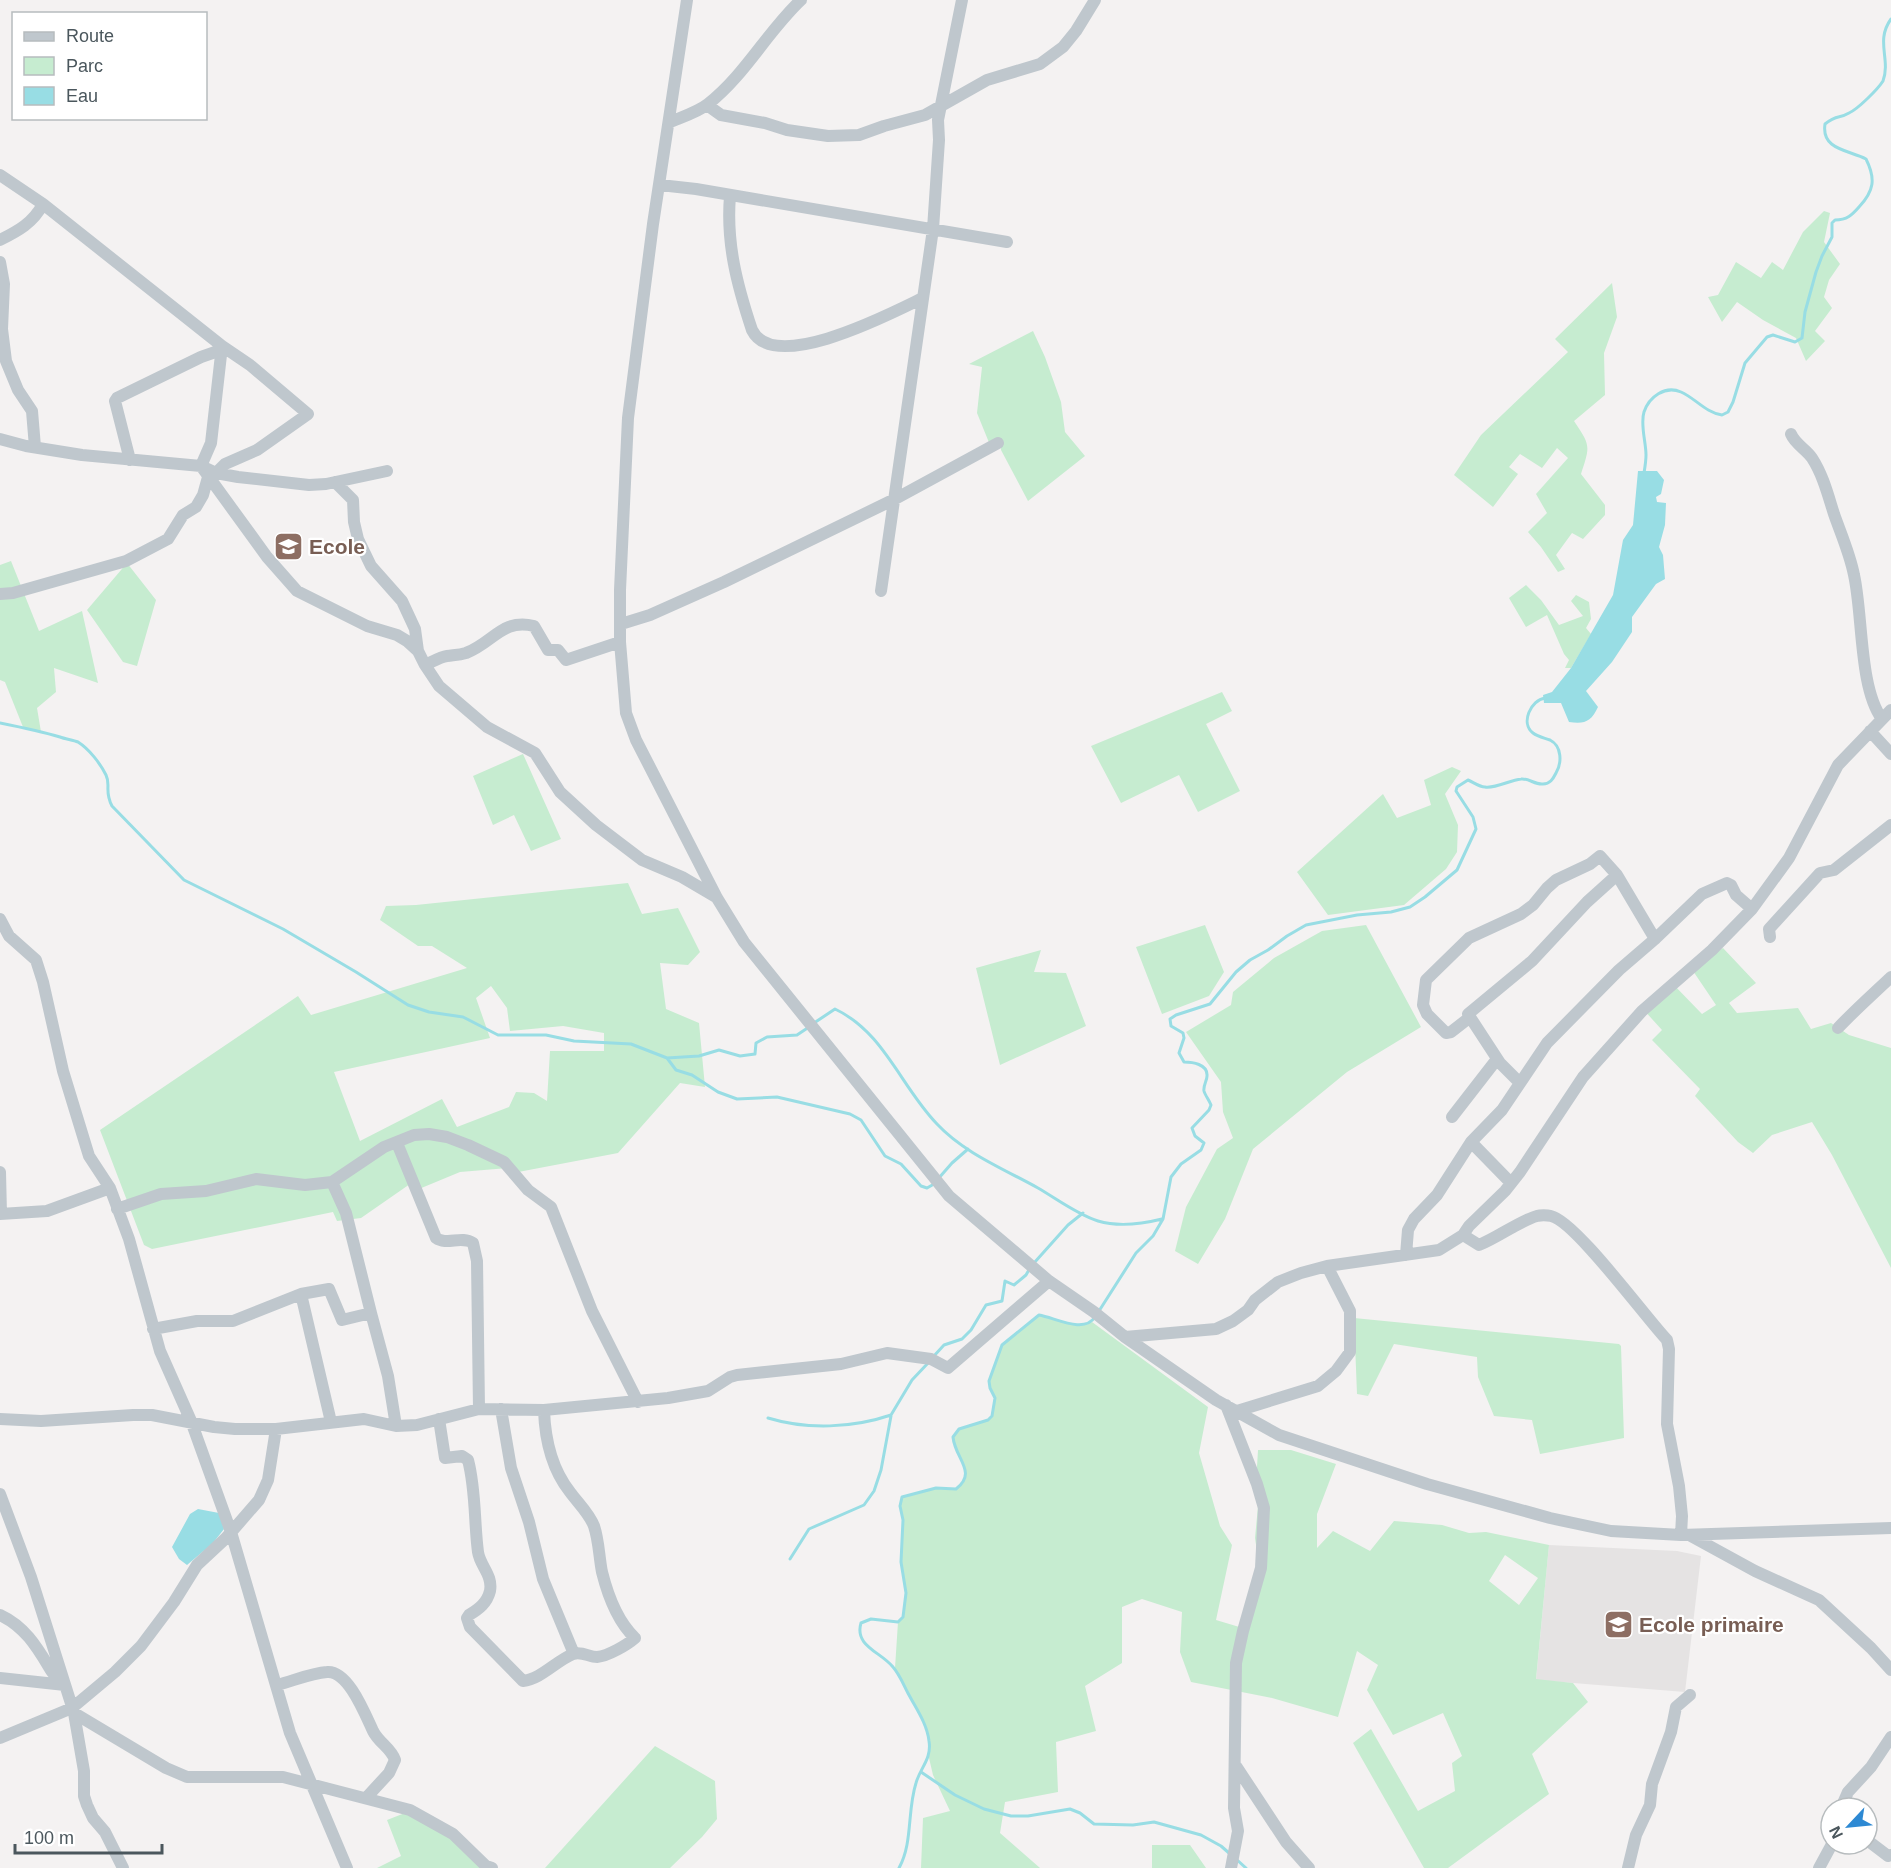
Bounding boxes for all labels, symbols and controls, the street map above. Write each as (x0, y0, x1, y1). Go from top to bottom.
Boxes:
legend (12, 12, 207, 120)
text: Route (66, 26, 114, 46)
text: Parc (66, 56, 103, 76)
text: Eau (66, 86, 98, 106)
school or university icon: Ecole (272, 530, 304, 562)
place label: Ecole (309, 535, 365, 558)
school or university icon: Ecole primaire (1602, 1608, 1634, 1640)
place label: Ecole primaire (1639, 1613, 1784, 1636)
north arrow (1819, 1796, 1879, 1856)
scale bar (15, 1817, 162, 1855)
text: N (1826, 1823, 1846, 1841)
text: 100 m (24, 1828, 74, 1848)

